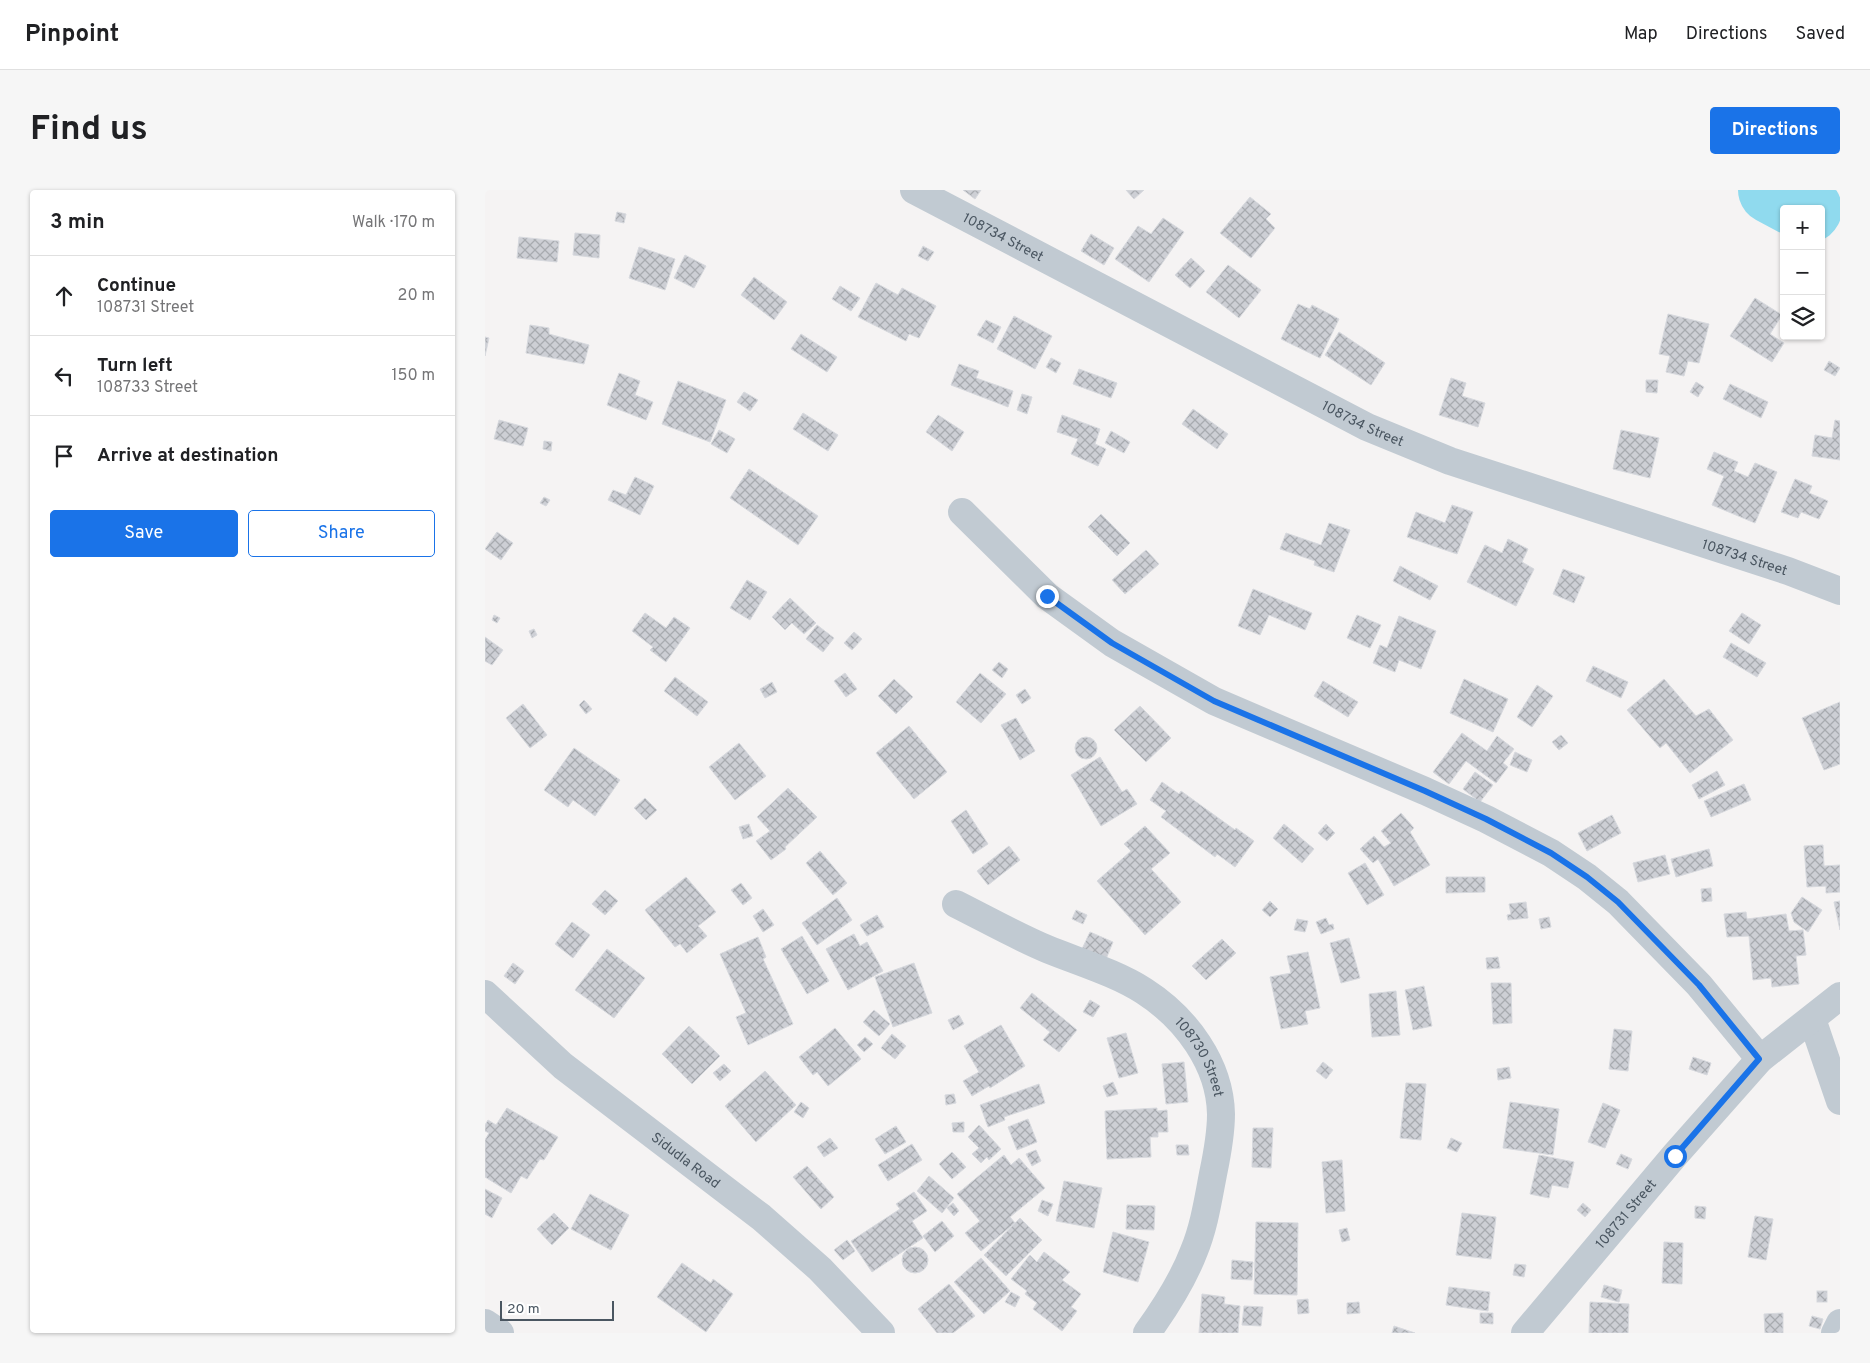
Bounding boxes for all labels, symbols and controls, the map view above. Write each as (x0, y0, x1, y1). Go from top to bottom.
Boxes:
text: Pinpoint (25, 20, 119, 50)
text: Map (1624, 23, 1658, 46)
text: Directions (1686, 23, 1768, 46)
text: Saved (1796, 23, 1845, 46)
button: Directions (1710, 107, 1840, 154)
text: Find us (30, 108, 148, 152)
map controls (1780, 205, 1825, 340)
button: + (1780, 205, 1825, 250)
text: 3 min (50, 209, 105, 236)
street label: 108734 Street (960, 210, 1046, 266)
text: Walk · 170 m (352, 213, 435, 233)
button: − (1780, 250, 1825, 295)
text: Continue (97, 274, 176, 298)
icon: ahead (50, 282, 78, 310)
text: 20 m (398, 286, 435, 306)
button: layers (1780, 295, 1825, 340)
text: 108731 Street (97, 298, 194, 318)
text: Turn left (97, 354, 173, 378)
icon: left (50, 362, 78, 390)
text: 150 m (392, 366, 435, 386)
text: 108733 Street (97, 378, 198, 398)
street label: 108734 Street (1318, 398, 1406, 451)
icon: arrive (50, 442, 78, 470)
text: Arrive at destination (97, 444, 278, 468)
button: Save (50, 510, 238, 557)
button: Share (248, 510, 435, 557)
street label: 108734 Street (1700, 537, 1789, 580)
route end (1036, 585, 1059, 608)
street label: 108730 Street (1171, 1014, 1226, 1098)
street label: Sidudla Road (647, 1129, 723, 1193)
route start (1664, 1145, 1687, 1168)
street label: 108731 Street (1593, 1177, 1661, 1253)
scale bar (500, 1298, 614, 1321)
text: 20 m (507, 1301, 540, 1318)

